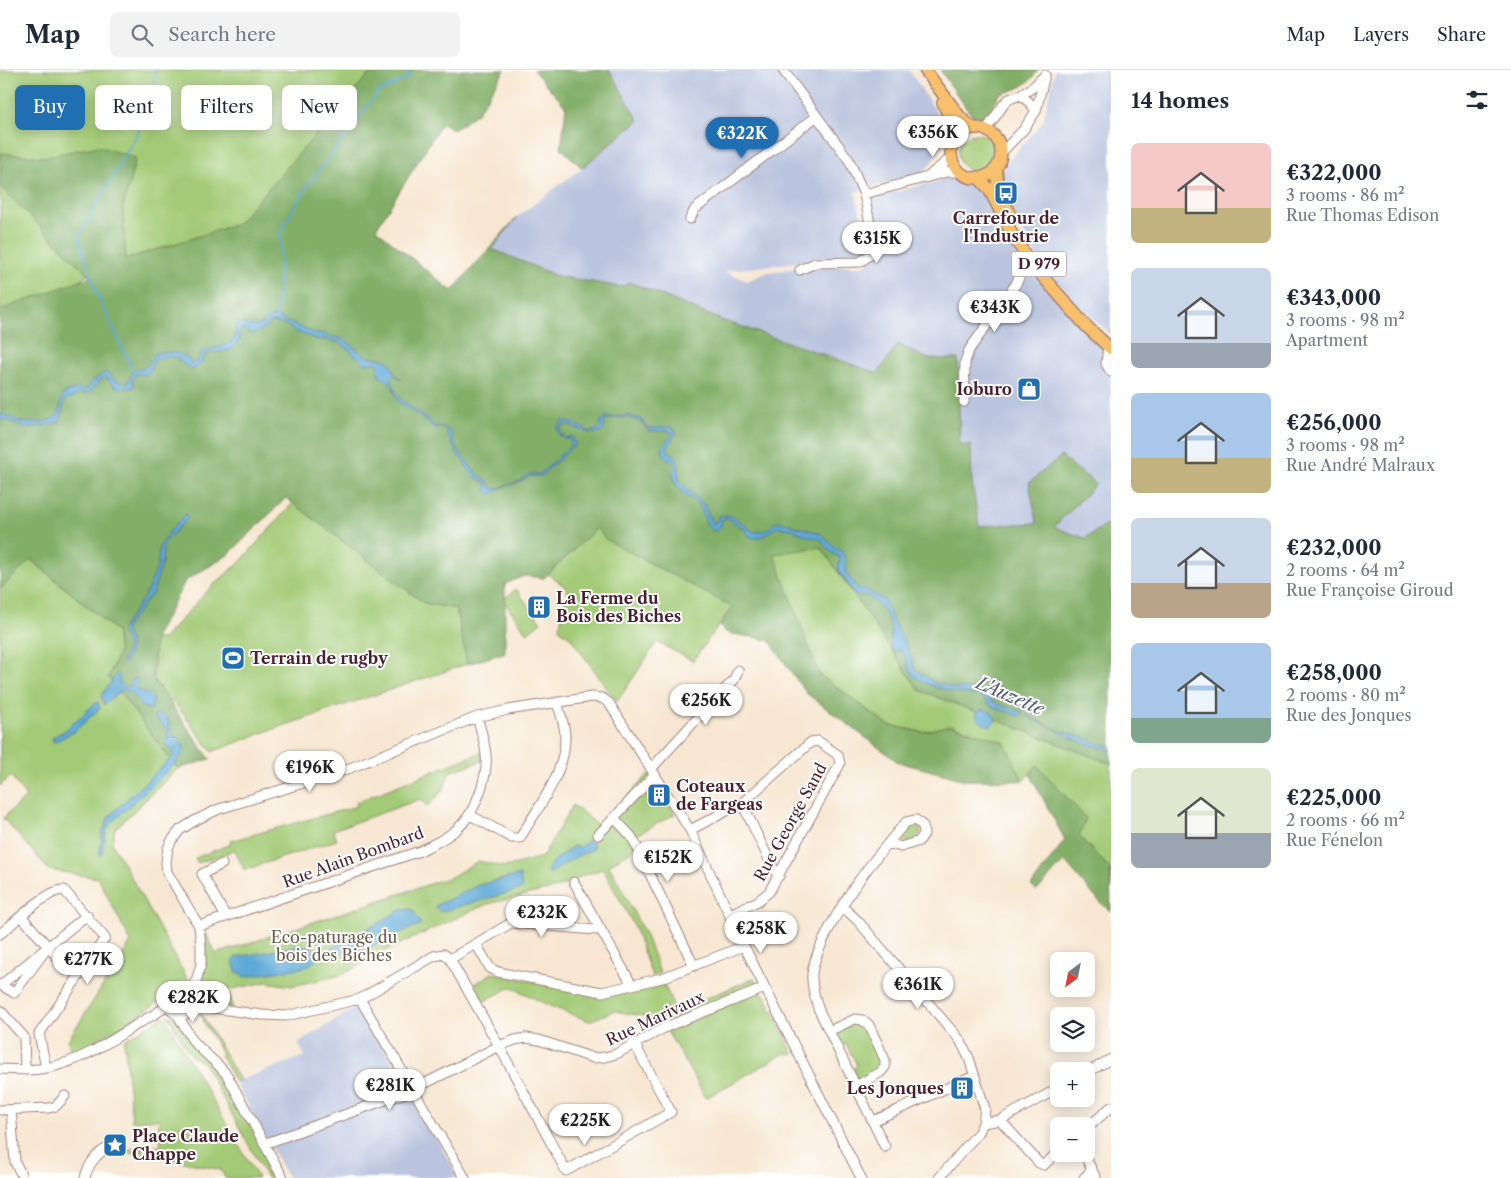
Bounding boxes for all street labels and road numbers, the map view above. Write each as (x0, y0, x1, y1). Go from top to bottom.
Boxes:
road number: D 979 (1012, 252, 1066, 276)
street label: Rue George Sand (749, 759, 831, 885)
street label: Rue Alain Bombard (280, 822, 426, 892)
street label: Rue Marivaux (603, 986, 708, 1050)

